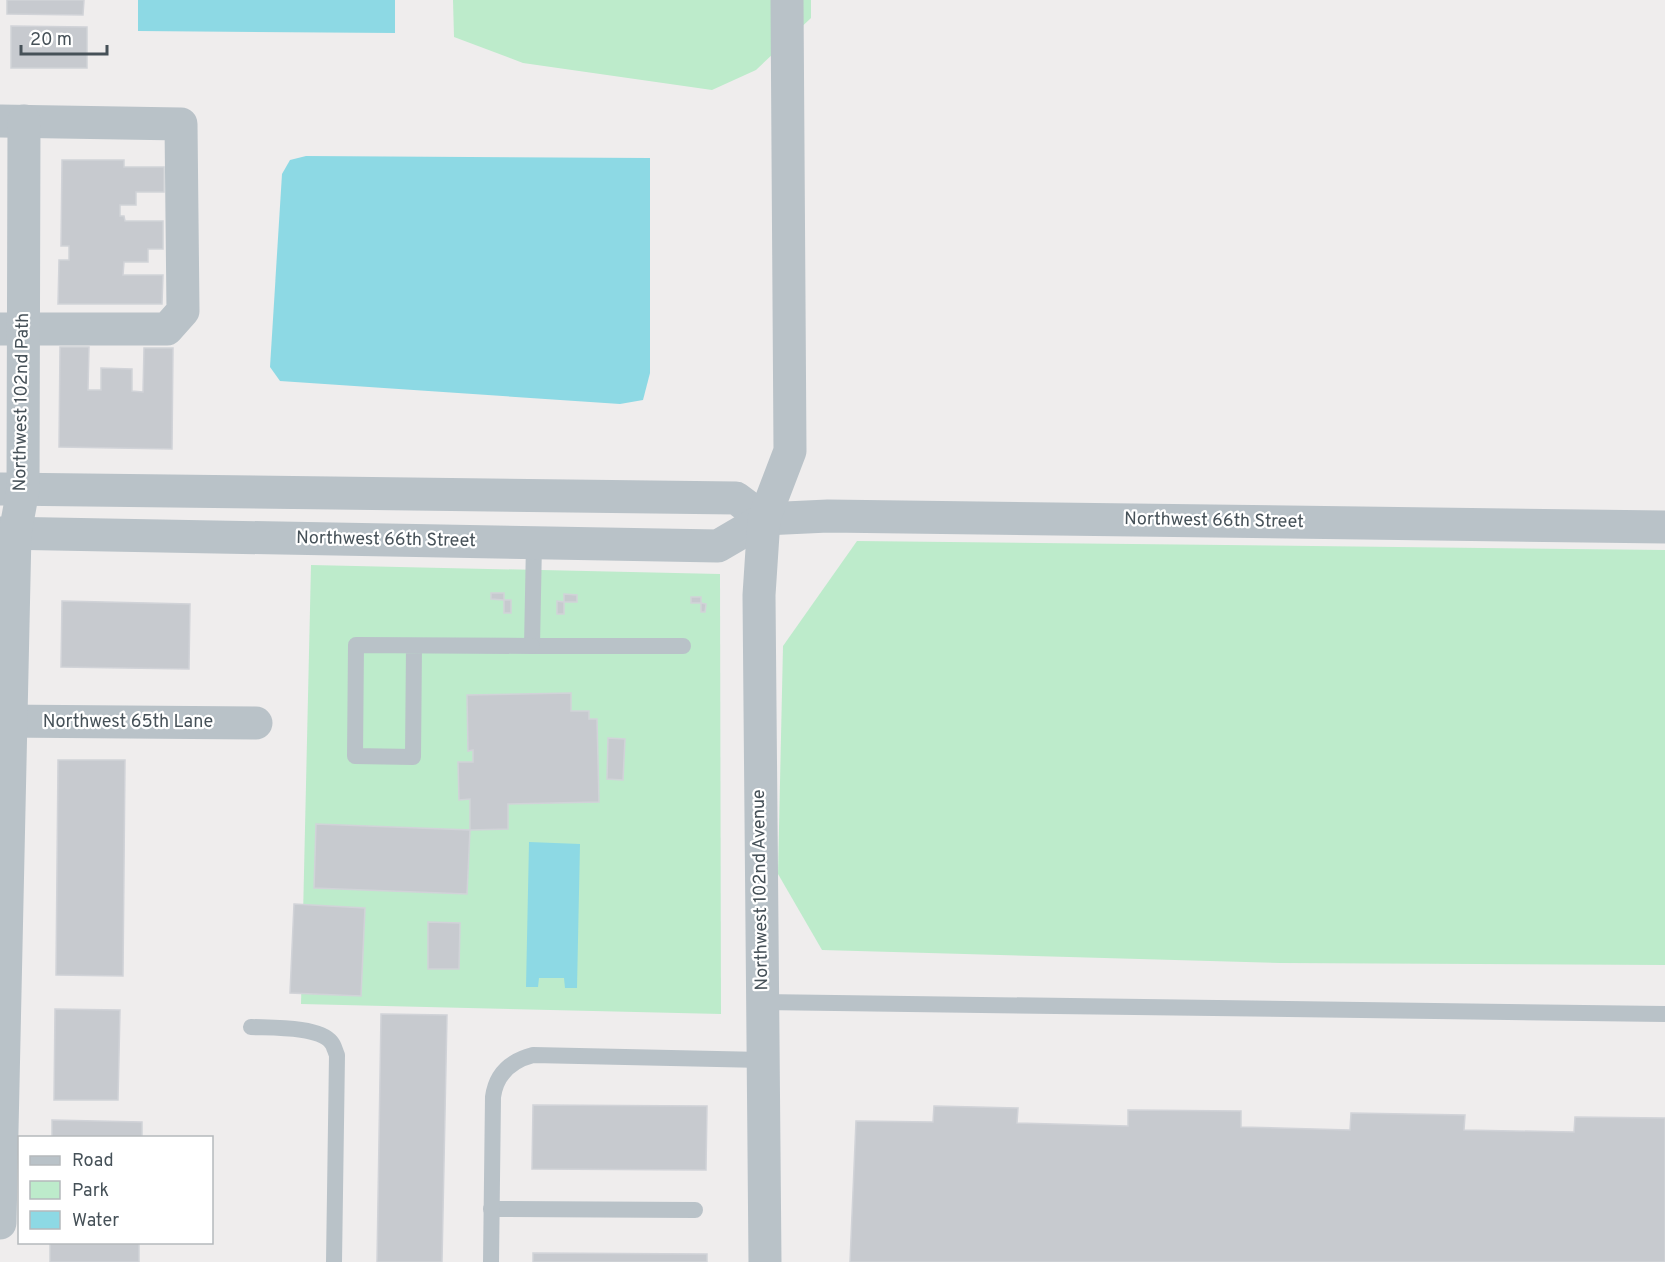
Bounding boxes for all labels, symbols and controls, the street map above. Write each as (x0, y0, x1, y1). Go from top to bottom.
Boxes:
scale bar (21, 18, 106, 56)
text: 20 m (30, 29, 72, 52)
street label: Northwest 102nd Path (9, 312, 35, 492)
street label: Northwest 66th Street (1124, 508, 1304, 534)
street label: Northwest 66th Street (296, 527, 476, 553)
street label: Northwest 65th Lane (43, 711, 213, 734)
street label: Northwest 102nd Avenue (748, 789, 774, 991)
legend (18, 1136, 213, 1244)
text: Road (72, 1150, 114, 1173)
text: Park (72, 1180, 109, 1203)
text: Water (72, 1210, 119, 1233)

